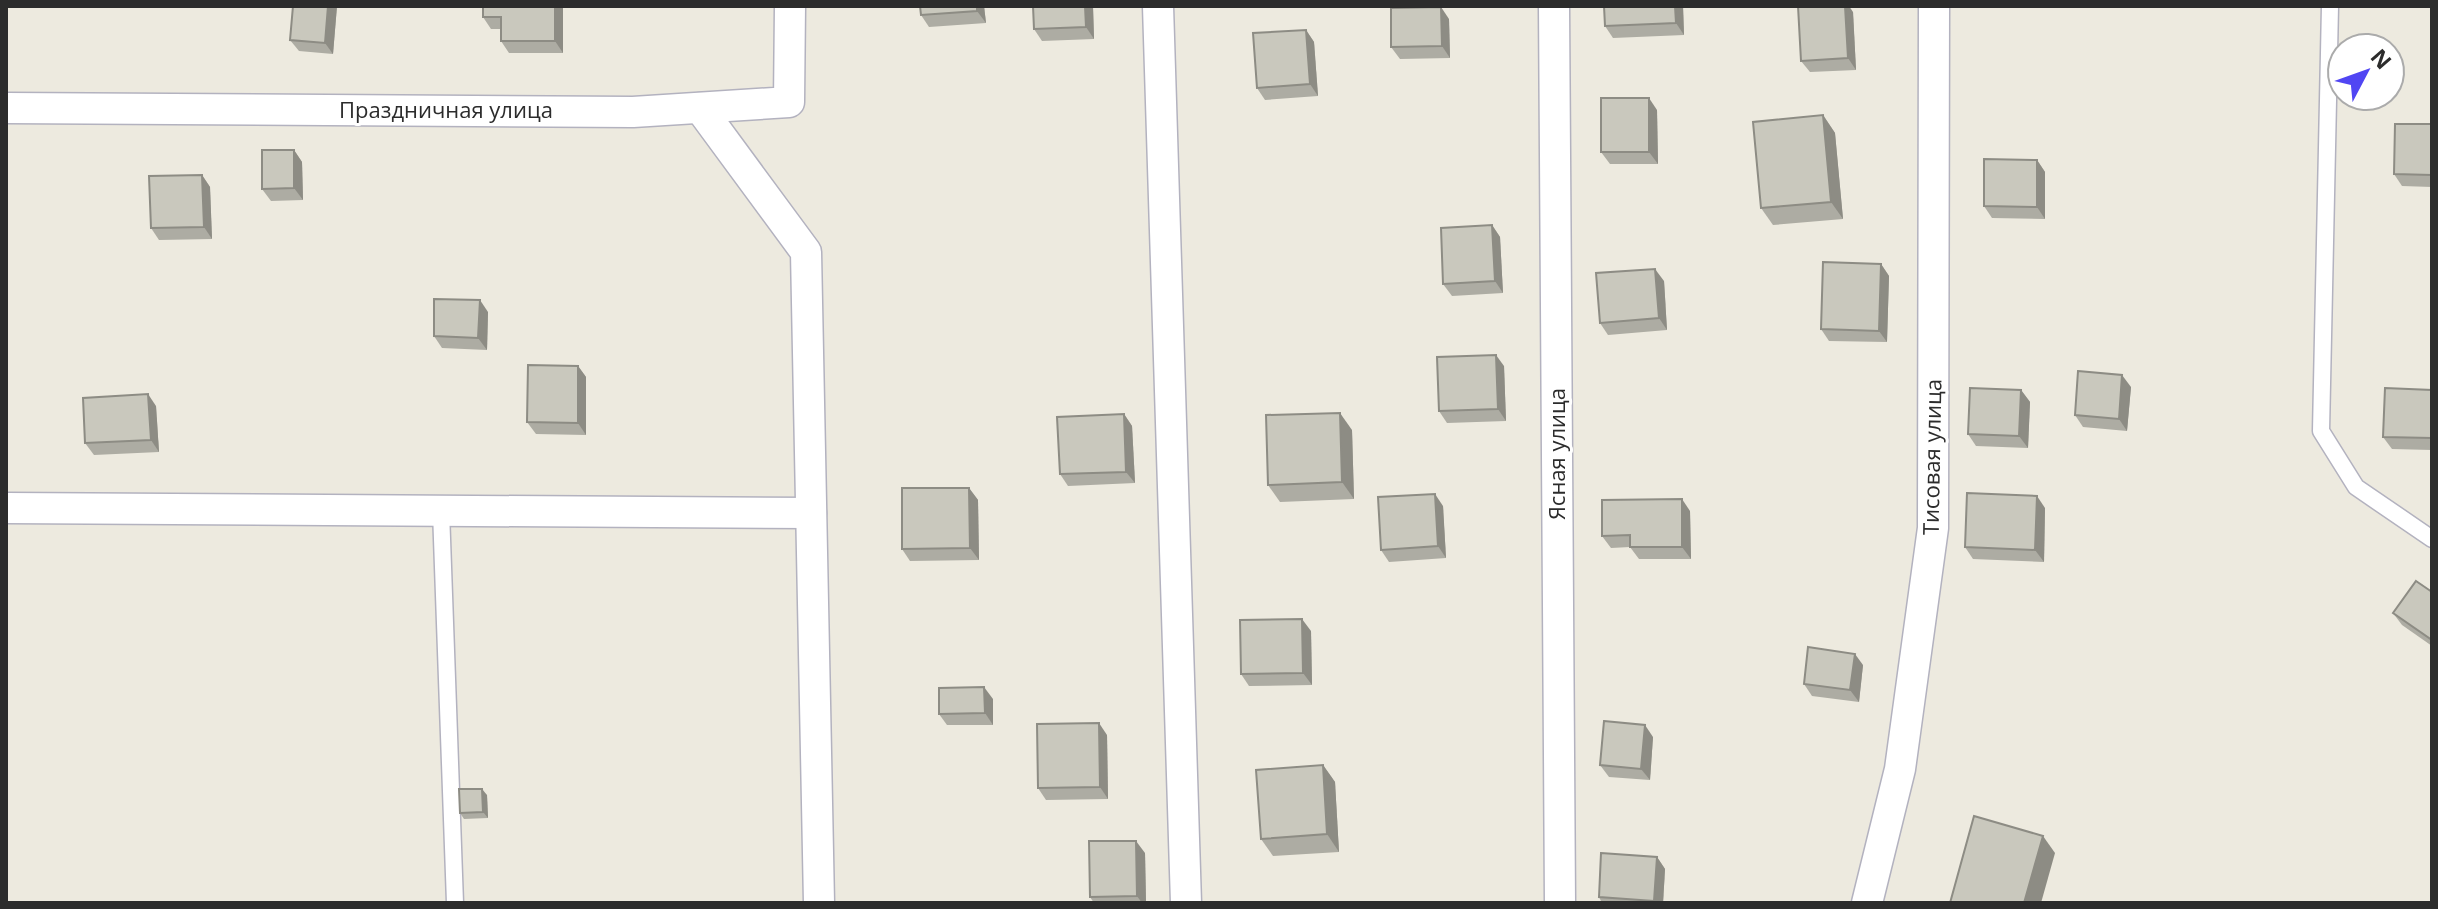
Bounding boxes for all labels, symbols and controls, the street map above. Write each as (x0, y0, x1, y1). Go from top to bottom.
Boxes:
north arrow (2326, 32, 2406, 112)
text: N (2365, 42, 2399, 75)
street label: Праздничная улица (339, 94, 553, 124)
street label: Тисовая улица (1915, 379, 1947, 535)
street label: Ясная улица (1541, 388, 1571, 520)

